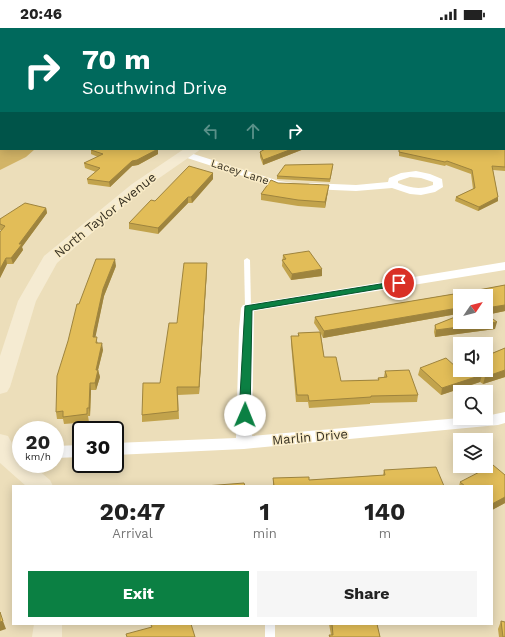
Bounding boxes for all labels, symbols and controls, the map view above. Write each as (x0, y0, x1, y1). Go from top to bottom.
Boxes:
text: 20:46 (20, 5, 62, 23)
text: 70 m (82, 43, 151, 76)
icon: right (16, 44, 68, 96)
text: Southwind Drive (82, 77, 227, 98)
icon: left (200, 120, 222, 142)
icon: ahead (242, 120, 264, 142)
icon: right (284, 120, 306, 142)
street label: Lacey Lane (209, 157, 271, 187)
street label: North Taylor Avenue (51, 169, 159, 261)
pin (382, 266, 416, 300)
icon: arrive (388, 272, 410, 294)
north arrow (453, 289, 493, 329)
map controls (453, 289, 493, 473)
button: sound (453, 337, 493, 377)
button: search (453, 385, 493, 425)
position arrow (224, 394, 266, 436)
speed limit sign: 30 (72, 421, 124, 473)
street label: Marlin Drive (272, 426, 348, 448)
text: 20 (26, 430, 50, 454)
button: layers (453, 433, 493, 473)
text: km/h (25, 451, 51, 462)
text: 20:47 (99, 498, 165, 526)
text: 1 (260, 498, 270, 526)
text: 140 (364, 498, 406, 526)
text: Arrival (112, 526, 153, 541)
text: min (253, 526, 277, 541)
text: m (379, 526, 391, 541)
button: Exit (28, 571, 249, 617)
button: Share (257, 571, 477, 617)

